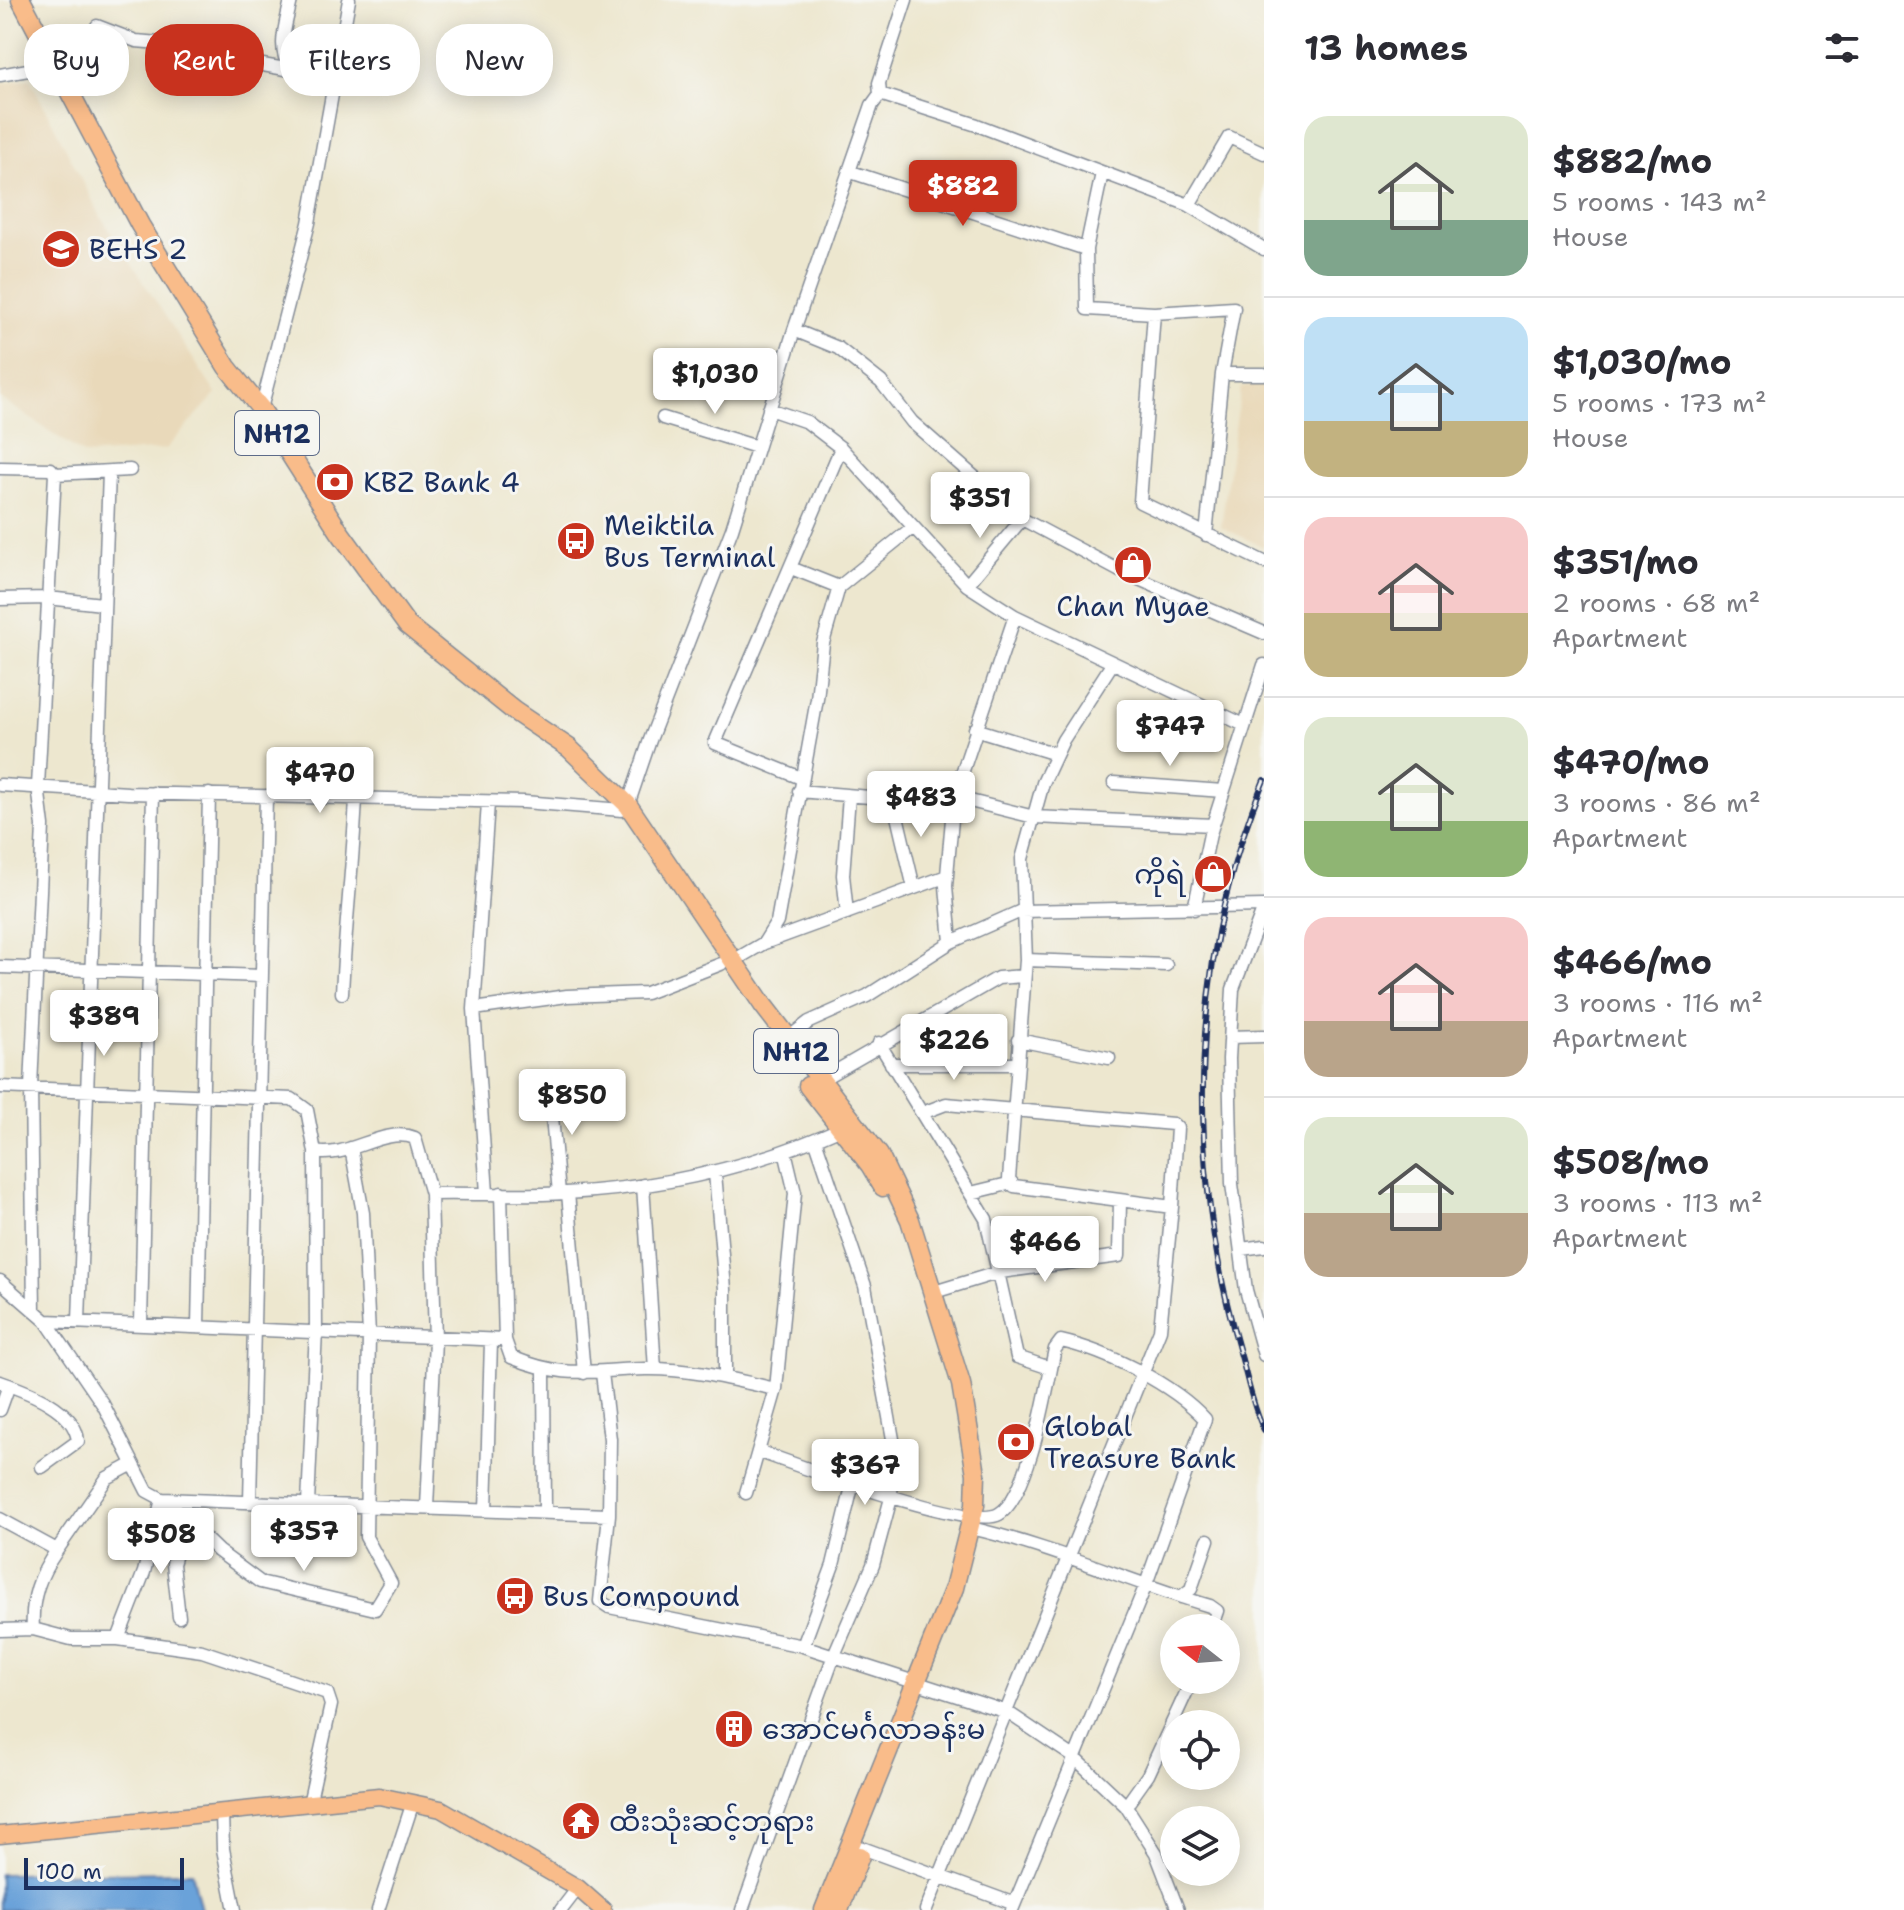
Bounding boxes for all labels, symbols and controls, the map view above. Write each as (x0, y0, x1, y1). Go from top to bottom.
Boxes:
chip: Buy (24, 24, 129, 96)
chip: Rent (145, 24, 264, 96)
chip: Filters (280, 24, 420, 96)
chip: New (436, 24, 553, 96)
text: 13 homes (1304, 25, 1468, 71)
icon: filters (1820, 26, 1864, 70)
text: $882/mo (1552, 138, 1712, 184)
icon: home (1368, 148, 1464, 244)
pin: $882 (916, 160, 1010, 228)
text: $882 (927, 168, 999, 203)
text: 5 rooms · 143 m² (1552, 184, 1767, 219)
text: House (1552, 219, 1628, 254)
school or university icon: BEHS 2 (40, 228, 82, 270)
place label: BEHS 2 (89, 230, 188, 268)
text: $1,030/mo (1552, 339, 1732, 385)
pin: $1,030 (650, 348, 780, 416)
icon: home (1368, 349, 1464, 445)
text: $1,030 (671, 356, 759, 391)
text: 5 rooms · 173 m² (1552, 385, 1767, 420)
road number: NH12 (235, 411, 319, 455)
text: House (1552, 420, 1628, 455)
bank icon: KBZ Bank 4 (314, 461, 356, 503)
place label: KBZ Bank 4 (363, 463, 520, 501)
pin: $351 (933, 472, 1027, 540)
text: $351 (949, 480, 1011, 515)
place label: Meiktila Bus Terminal (604, 506, 776, 576)
bus stop icon: Meiktila Bus Terminal (555, 520, 597, 562)
text: $351/mo (1552, 539, 1699, 585)
shop icon: Chan Myae (1112, 544, 1154, 586)
icon: home (1368, 549, 1464, 645)
text: 2 rooms · 68 m² (1552, 585, 1760, 620)
place label: Chan Myae (1056, 587, 1210, 625)
text: Apartment (1552, 620, 1688, 655)
pin: $747 (1123, 700, 1217, 768)
text: $747 (1135, 708, 1205, 743)
text: $470/mo (1552, 739, 1710, 785)
pin: $470 (273, 747, 367, 815)
icon: home (1368, 749, 1464, 845)
text: $470 (284, 755, 356, 790)
pin: $483 (874, 771, 968, 839)
text: $483 (885, 779, 957, 814)
text: 3 rooms · 86 m² (1552, 785, 1761, 820)
text: Apartment (1552, 820, 1688, 855)
shop icon: ကိုရဲ (1192, 853, 1234, 895)
place label: ကိုရဲ (1134, 855, 1187, 897)
text: $466/mo (1552, 939, 1712, 985)
icon: home (1368, 949, 1464, 1045)
text: 3 rooms · 116 m² (1552, 985, 1763, 1020)
pin: $389 (57, 990, 151, 1058)
text: $389 (68, 998, 140, 1033)
pin: $226 (907, 1014, 1001, 1082)
text: Apartment (1552, 1020, 1688, 1055)
text: $226 (918, 1022, 990, 1057)
road number: NH12 (754, 1029, 838, 1073)
pin: $850 (525, 1069, 619, 1137)
text: $850 (537, 1077, 607, 1112)
text: $508/mo (1552, 1139, 1709, 1185)
icon: home (1368, 1149, 1464, 1245)
text: 3 rooms · 113 m² (1552, 1185, 1763, 1220)
pin: $466 (998, 1216, 1092, 1284)
text: Apartment (1552, 1220, 1688, 1255)
text: $466 (1009, 1224, 1081, 1259)
place label: Global Treasure Bank (1044, 1407, 1237, 1477)
bank icon: Global Treasure Bank (995, 1421, 1037, 1463)
pin: $367 (818, 1439, 912, 1507)
text: $367 (830, 1447, 900, 1482)
pin: $357 (257, 1505, 351, 1573)
pin: $508 (114, 1508, 208, 1576)
text: $357 (269, 1513, 339, 1548)
text: $508 (126, 1516, 196, 1551)
bus stop icon: Bus Compound (494, 1575, 536, 1617)
place label: Bus Compound (543, 1577, 740, 1615)
north arrow (1160, 1614, 1240, 1694)
map controls (1160, 1614, 1240, 1886)
building icon: အောင်မင်္ဂလာခန်းမ (713, 1708, 755, 1750)
place label: အောင်မင်္ဂလာခန်းမ (762, 1710, 986, 1752)
button: locate (1160, 1710, 1240, 1790)
temple icon: ထီးသုံးဆင့်ဘုရား (560, 1800, 602, 1842)
place label: ထီးသုံးဆင့်ဘုရား (609, 1802, 814, 1844)
button: layers (1160, 1806, 1240, 1886)
scale bar (24, 1854, 184, 1890)
text: 100 m (36, 1857, 102, 1886)

